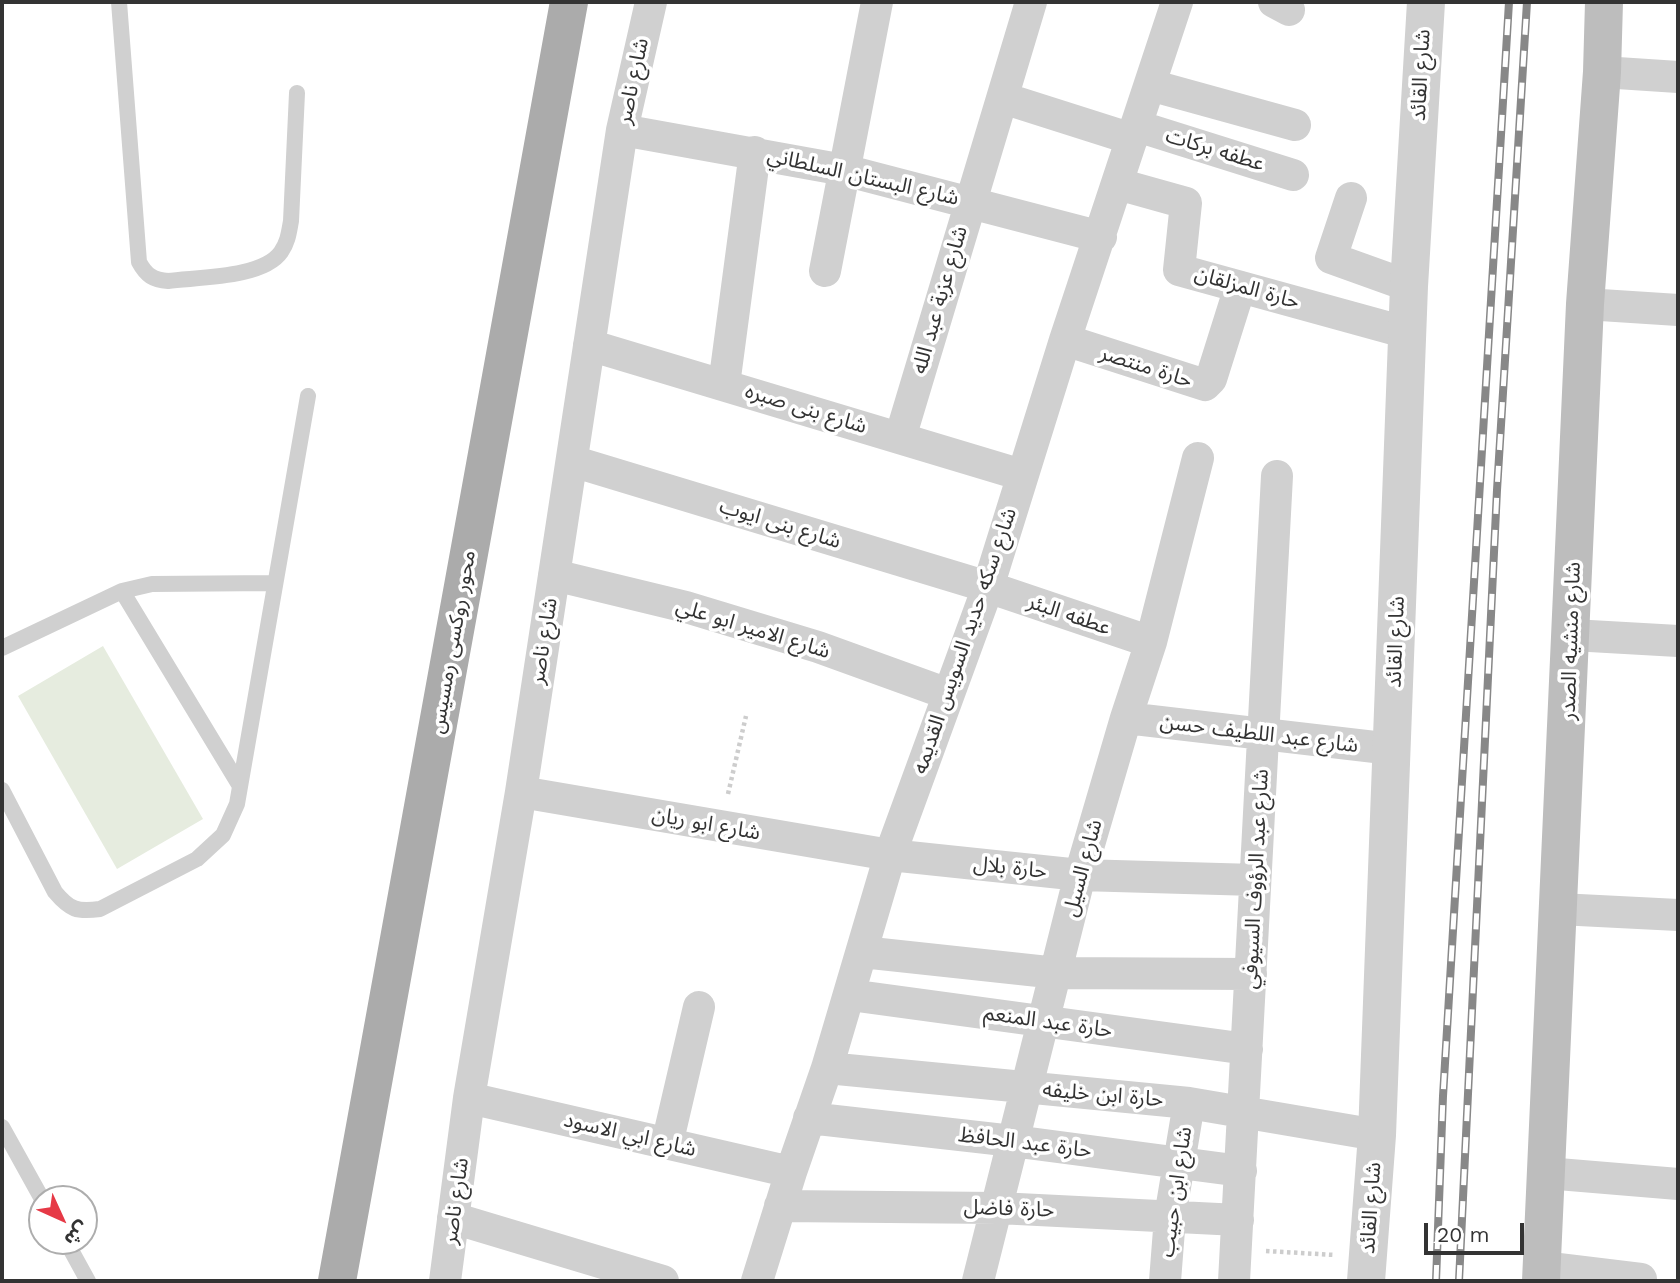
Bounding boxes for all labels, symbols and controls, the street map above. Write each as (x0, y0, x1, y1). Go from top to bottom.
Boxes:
street label: شارع القائد (1406, 28, 1436, 122)
street label: شارع ناصر (612, 36, 654, 126)
street label: عطفه بركات (1163, 123, 1267, 177)
street label: شارع البستان السلطاني (765, 143, 961, 211)
street label: شارع عزبة عبد الله (907, 223, 973, 377)
street label: حارة المزلقان (1192, 261, 1302, 315)
street label: حارة منتصر (1097, 340, 1195, 394)
street label: شارع بنى صبره (742, 379, 870, 439)
street label: شارع بنى ايوب (716, 494, 844, 554)
street label: شارع سكه حديد السويس القديمه (908, 505, 1022, 777)
street label: محور روكسى رمسيس (424, 548, 482, 736)
street label: شارع منشيه الصدر (1556, 561, 1586, 721)
street label: عطفه البئر (1024, 589, 1114, 641)
street label: شارع الامير ابو علي (673, 594, 833, 664)
street label: شارع ناصر (525, 596, 563, 686)
street label: شارع القائد (1382, 596, 1410, 688)
street label: شارع عبد اللطيف حسن (1158, 709, 1360, 759)
street label: شارع عبد الرؤوف السيوفي (1238, 768, 1274, 990)
street label: شارع ابو ريان (650, 802, 762, 846)
street label: شارع السيل (1058, 817, 1108, 919)
street label: حارة بلال (972, 852, 1048, 884)
street label: حارة عبد المنعم (982, 1001, 1114, 1043)
street label: حارة ابن خليفه (1042, 1077, 1164, 1113)
street label: شارع ابي الاسود (561, 1108, 699, 1162)
street label: حارة عبد الحافظ (957, 1122, 1093, 1164)
street label: شارع ابن حبيب (1154, 1125, 1198, 1259)
street label: شارع ناصر (437, 1156, 475, 1246)
street label: شارع القائد (1355, 1161, 1387, 1255)
north arrow (28, 1185, 98, 1255)
street label: حارة فاضل (963, 1195, 1055, 1223)
scale bar (1428, 1210, 1528, 1254)
text: ش (59, 1216, 94, 1251)
text: 20 m (1437, 1222, 1489, 1247)

